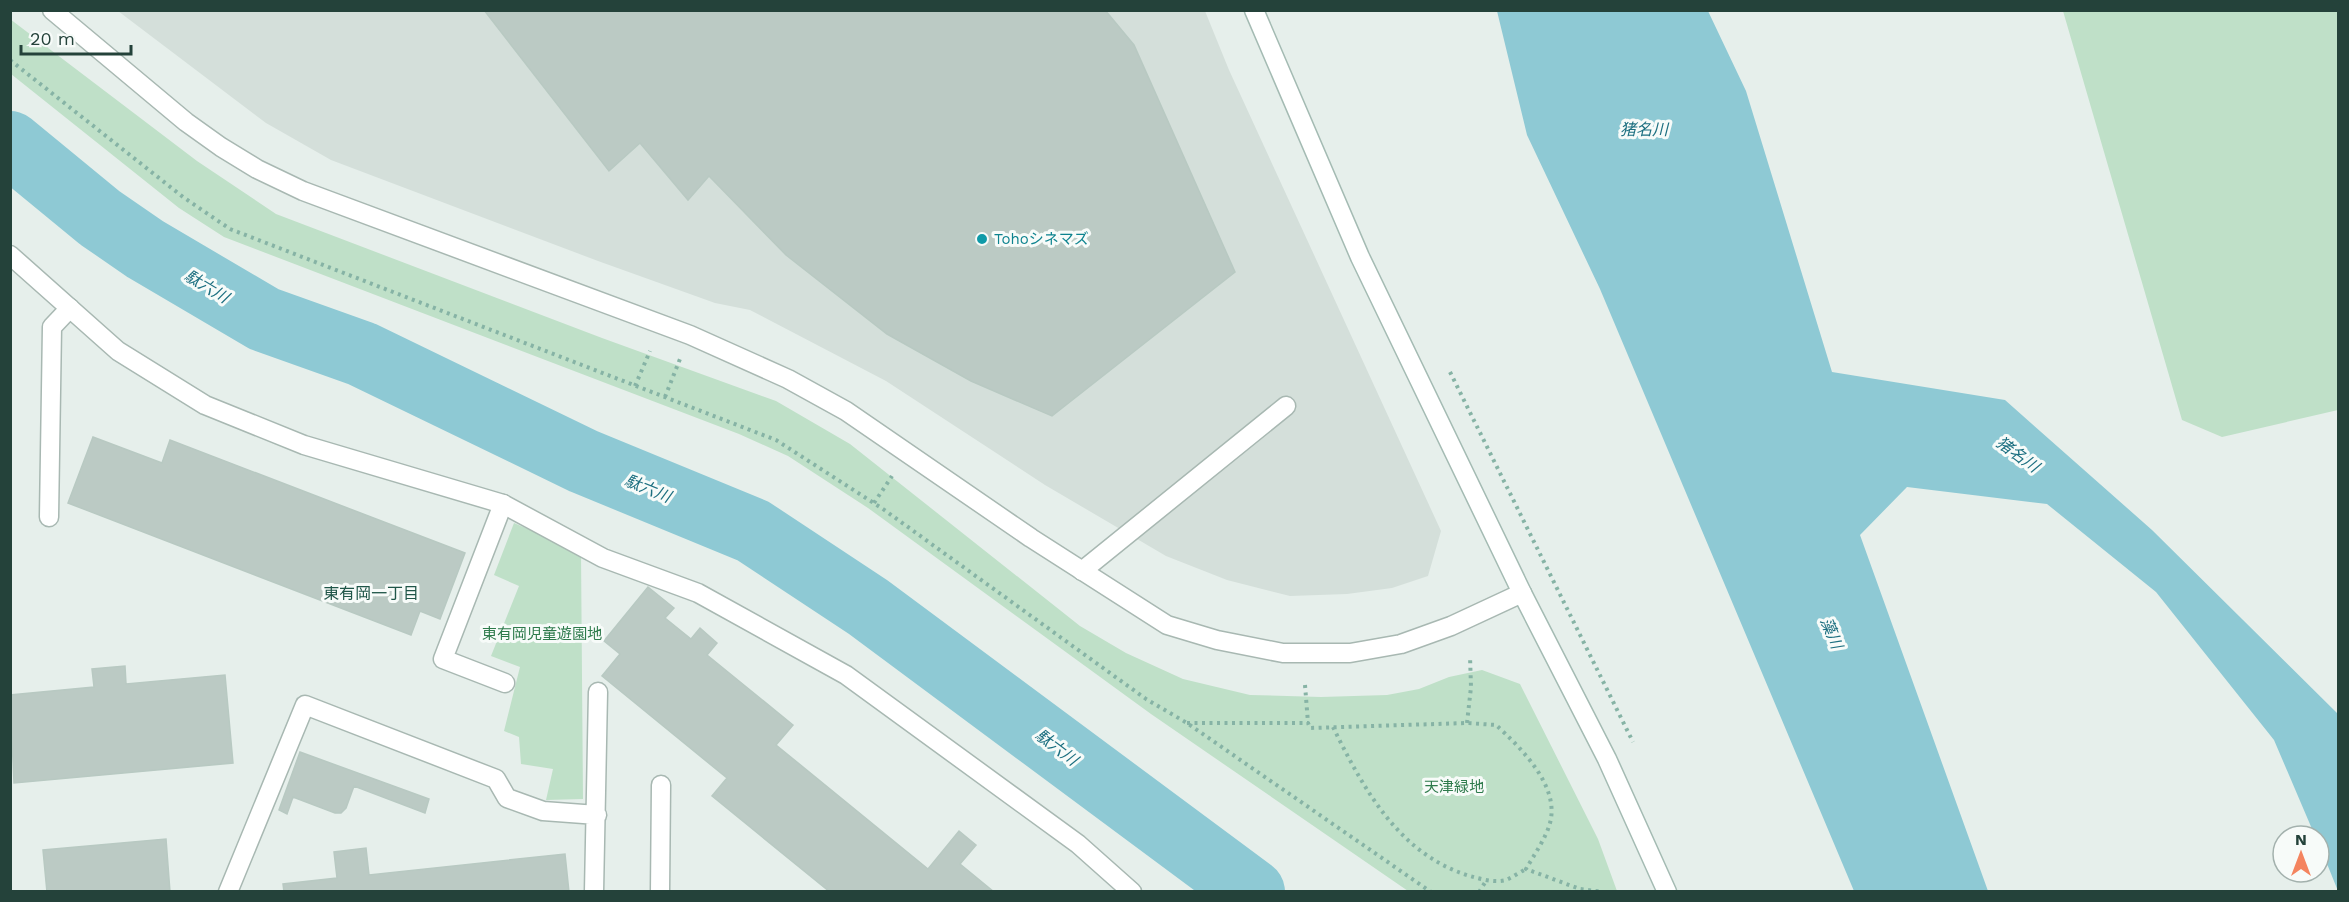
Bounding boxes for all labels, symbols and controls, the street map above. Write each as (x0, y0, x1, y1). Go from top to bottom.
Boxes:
scale bar (21, 18, 130, 56)
text: 20 m (30, 28, 75, 49)
water label: 猪名川 (1620, 120, 1670, 139)
place label: Tohoシネマズ (994, 230, 1089, 248)
marker: Tohoシネマズ (975, 232, 989, 246)
water label: 駄六川 (181, 266, 234, 308)
water label: 猪名川 (1993, 433, 2044, 477)
water label: 駄六川 (622, 471, 675, 507)
district label: 東有岡一丁目 (323, 584, 419, 603)
water label: 藻川 (1817, 615, 1847, 653)
park label: 東有岡児童遊園地 (482, 625, 602, 643)
water label: 駄六川 (1032, 725, 1083, 771)
park label: 天津緑地 (1424, 778, 1484, 796)
north arrow (2271, 824, 2331, 884)
text: N (2295, 830, 2307, 849)

